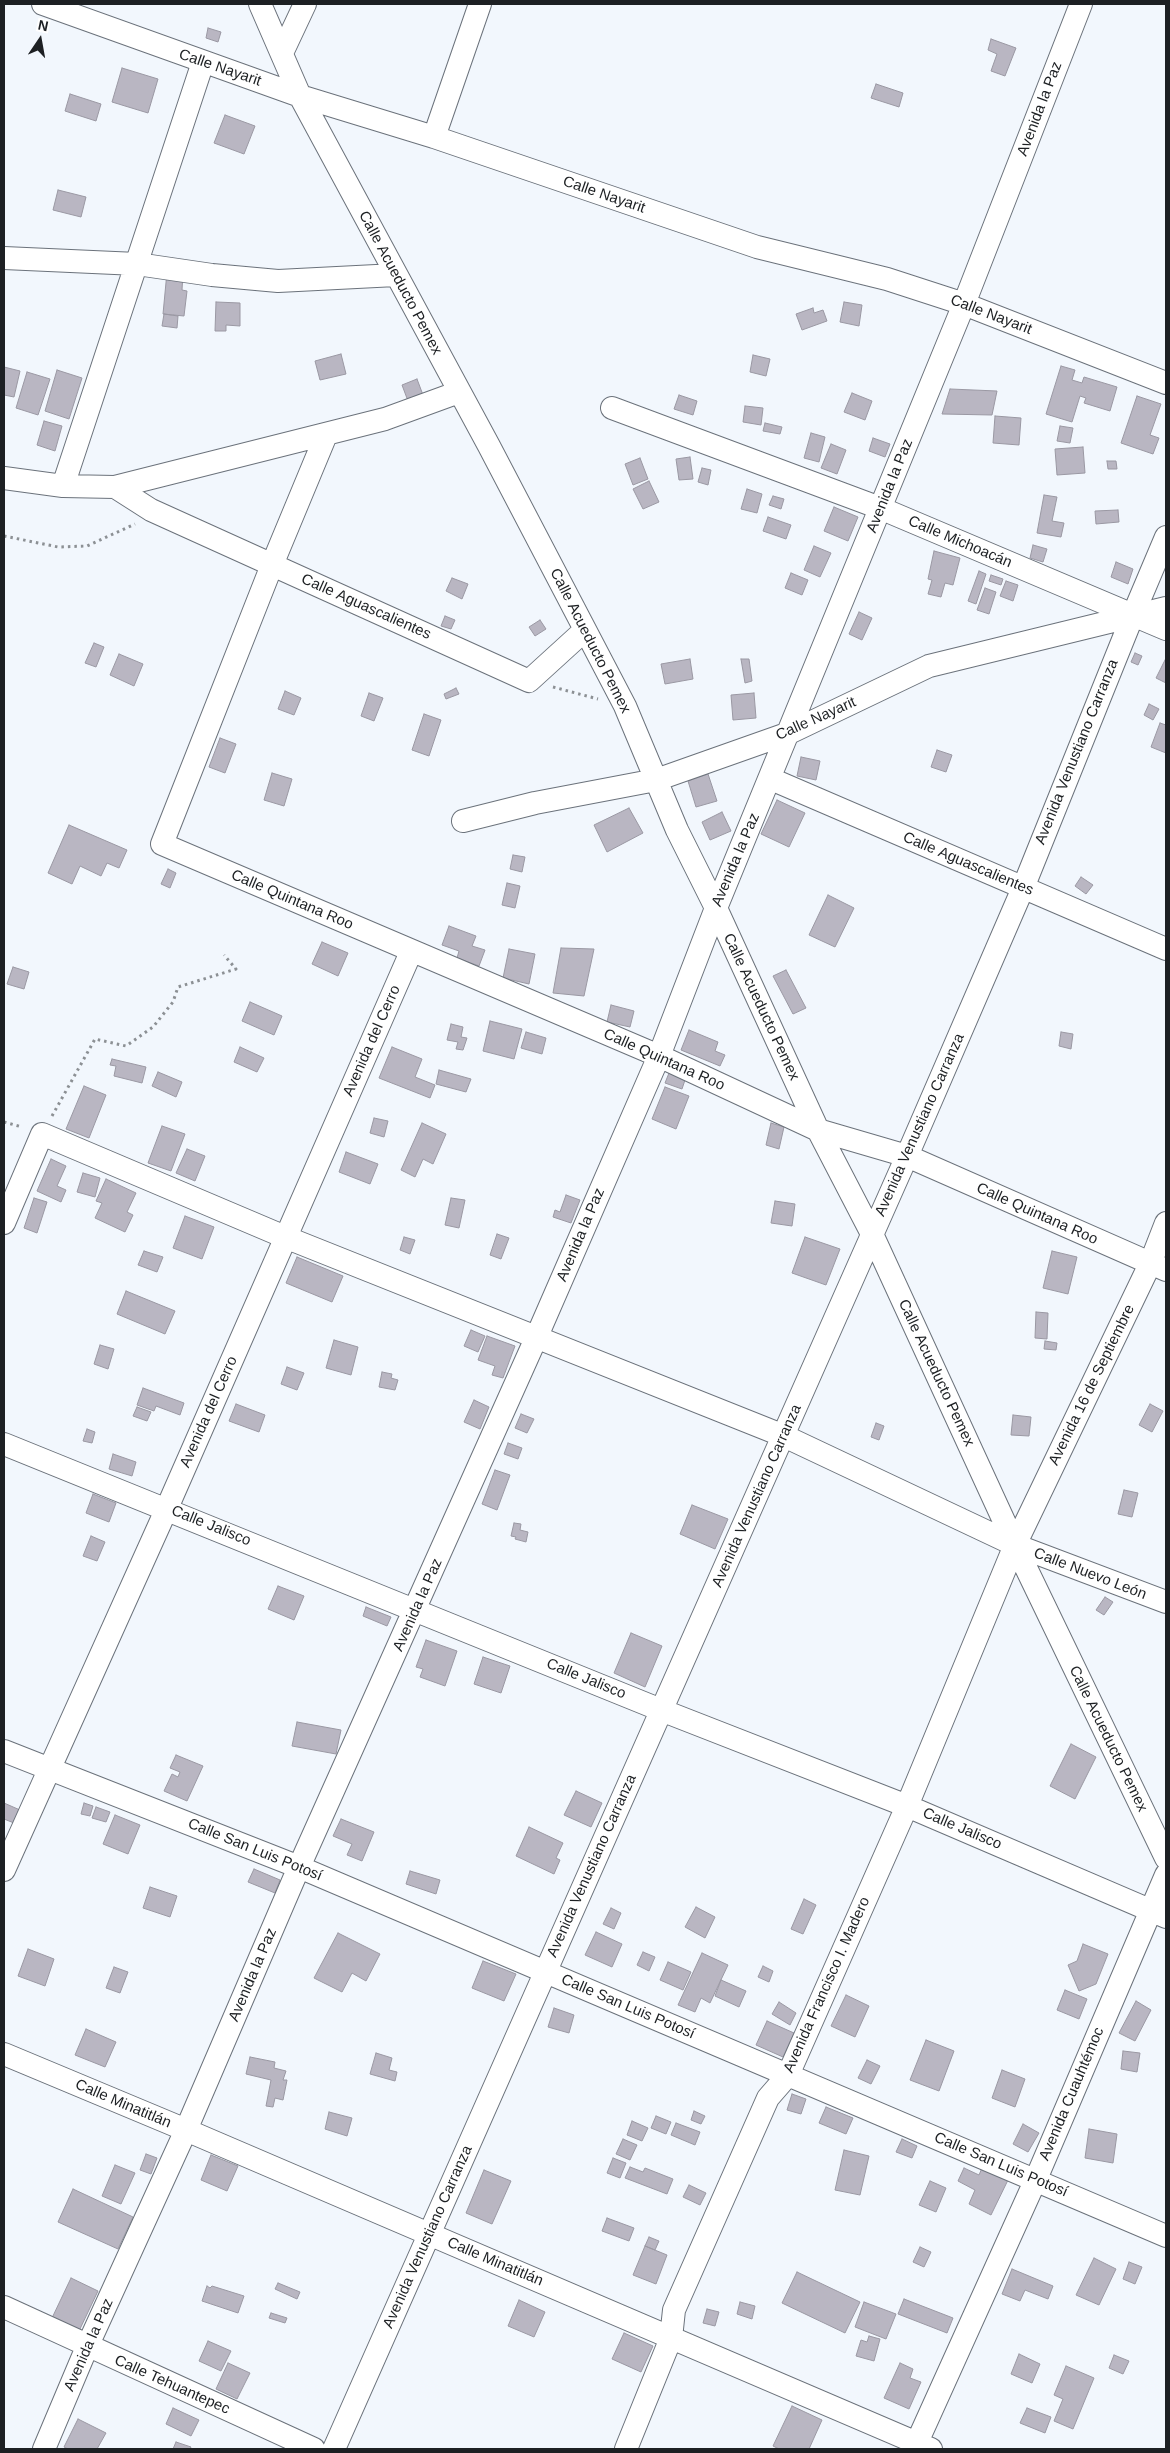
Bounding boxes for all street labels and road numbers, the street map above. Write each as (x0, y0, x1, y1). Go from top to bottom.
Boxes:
street label: Calle Nayarit (176, 46, 264, 90)
street label: Avenida la Paz (1014, 59, 1066, 159)
street label: Calle Nayarit (560, 173, 648, 217)
street label: Calle Acueducto Pemex (354, 208, 446, 358)
street label: Calle Nayarit (948, 291, 1034, 339)
street label: Avenida la Paz (863, 436, 917, 536)
street label: Calle Michoacán (905, 512, 1015, 572)
street label: Calle Acueducto Pemex (546, 566, 634, 716)
street label: Calle Aguascalientes (298, 570, 434, 644)
street label: Avenida Venustiano Carranza (1032, 657, 1122, 847)
street label: Calle Nayarit (773, 693, 859, 745)
street label: Avenida la Paz (708, 811, 764, 909)
street label: Calle Aguascalientes (900, 828, 1036, 900)
street label: Calle Quintana Roo (228, 866, 356, 934)
street label: Calle Acueducto Pemex (719, 931, 803, 1083)
street label: Avenida del Cerro (339, 983, 405, 1099)
street label: Calle Quintana Roo (601, 1025, 727, 1095)
street label: Avenida Venustiano Carranza (871, 1031, 969, 1219)
street label: Calle Quintana Roo (974, 1179, 1100, 1249)
street label: Avenida la Paz (553, 1186, 609, 1284)
street label: Calle Acueducto Pemex (894, 1297, 978, 1449)
street label: Avenida 16 de Septiembre (1045, 1302, 1139, 1468)
street label: Avenida del Cerro (176, 1354, 242, 1470)
street label: Avenida Venustiano Carranza (708, 1402, 806, 1590)
street label: Calle Jalisco (169, 1502, 253, 1550)
street label: Calle Nuevo León (1031, 1544, 1149, 1604)
street label: Avenida la Paz (389, 1556, 447, 1654)
street label: Calle Jalisco (544, 1655, 628, 1703)
street label: Calle Acueducto Pemex (1065, 1663, 1151, 1815)
street label: Avenida Venustiano Carranza (543, 1772, 641, 1960)
street label: Calle Jalisco (920, 1804, 1004, 1854)
street label: Calle San Luis Potosí (185, 1815, 325, 1885)
street label: Avenida Francisco I. Madero (780, 1894, 874, 2076)
street label: Avenida la Paz (225, 1926, 281, 2024)
street label: Calle San Luis Potosí (558, 1971, 698, 2043)
street label: Avenida Cuauhtémoc (1036, 2025, 1108, 2163)
street label: Calle Minatitlán (72, 2076, 174, 2132)
street label: Calle San Luis Potosí (931, 2129, 1071, 2201)
street label: Avenida Venustiano Carranza (379, 2143, 477, 2331)
street label: Calle Minatitlán (444, 2234, 546, 2290)
street label: Avenida la Paz (60, 2296, 118, 2394)
street label: Calle Tehuantepec (112, 2352, 232, 2418)

